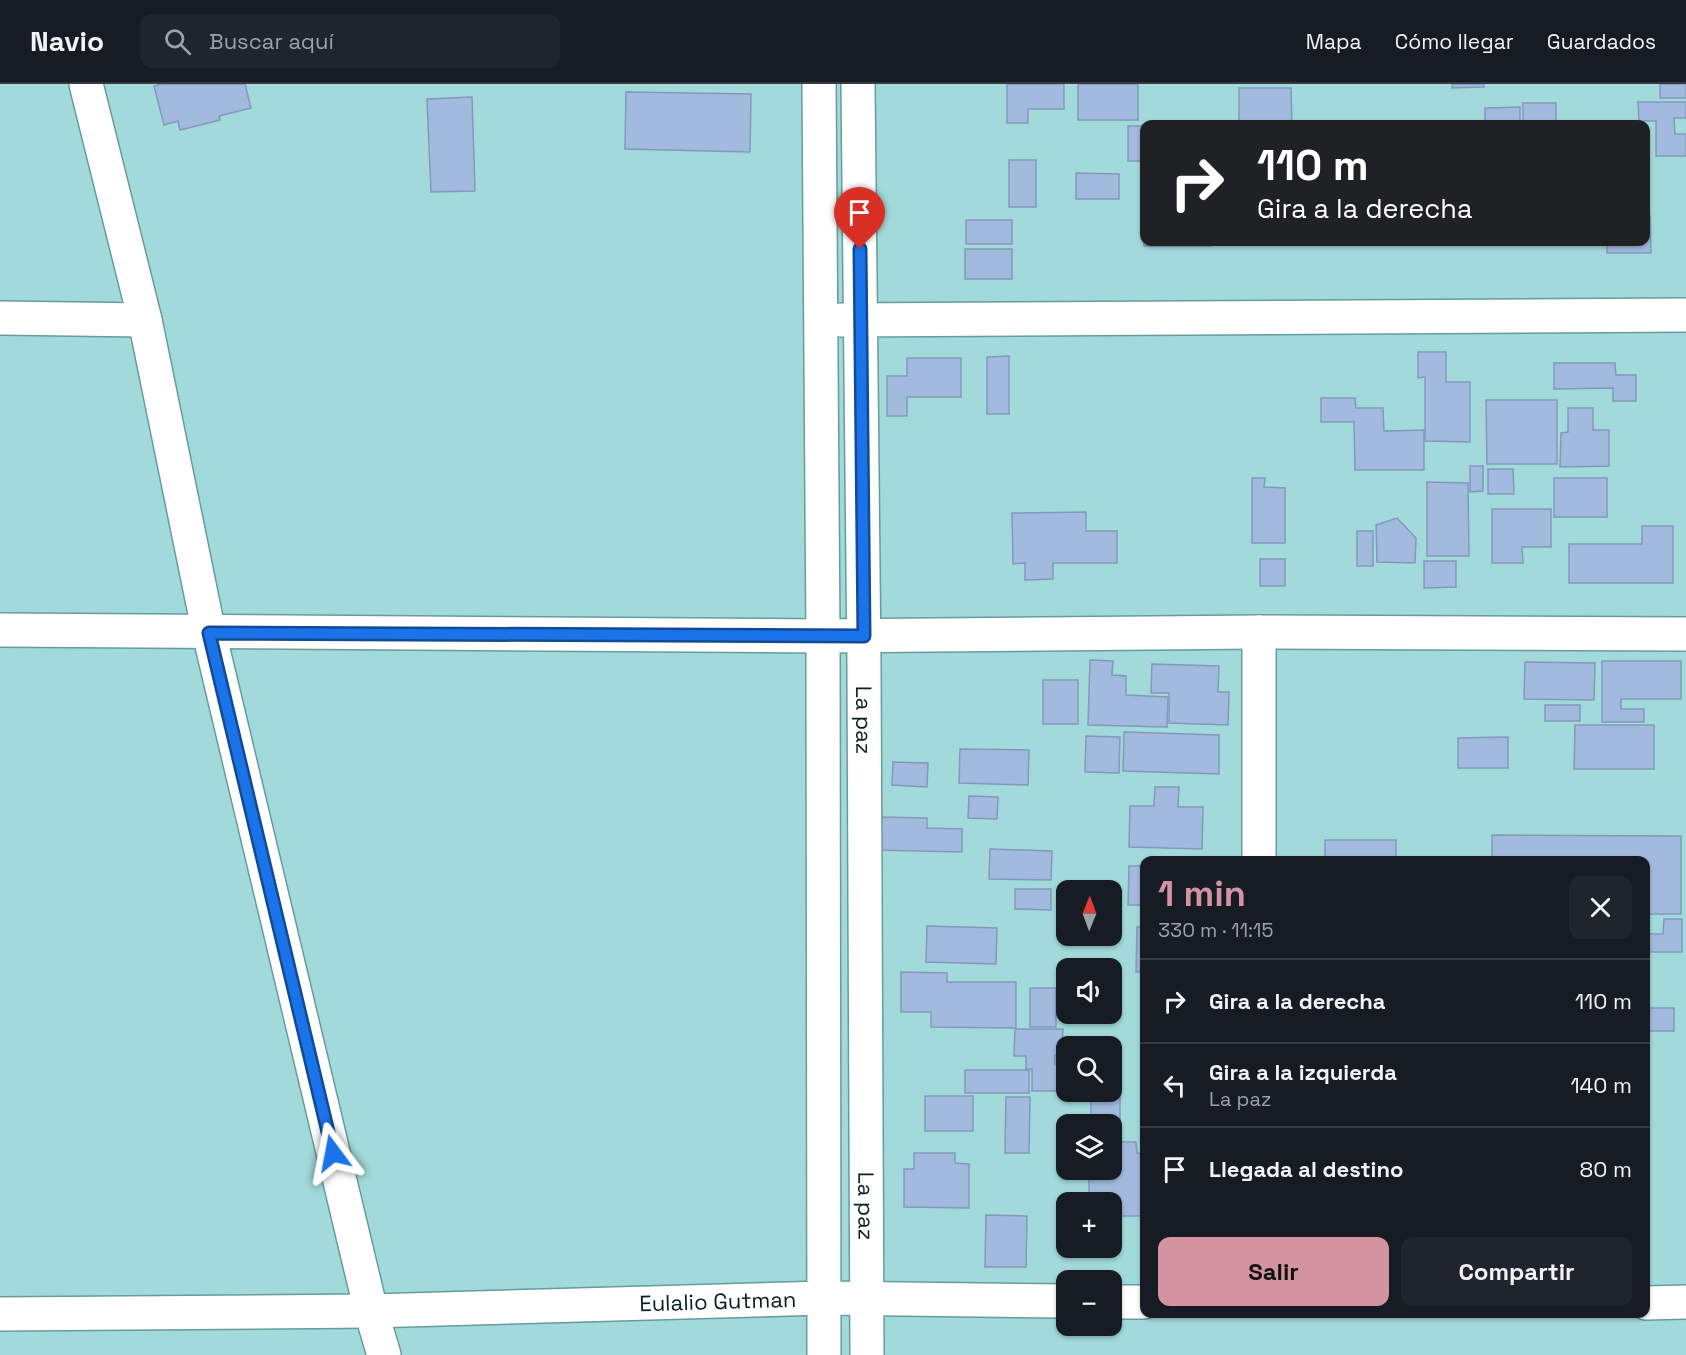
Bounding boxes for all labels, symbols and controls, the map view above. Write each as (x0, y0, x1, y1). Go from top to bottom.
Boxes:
search box (140, 14, 560, 68)
text: Navio (30, 23, 104, 59)
icon: search (161, 25, 194, 58)
text: Buscar aquí (209, 27, 334, 55)
text: Mapa (1306, 28, 1362, 55)
text: Cómo llegar (1395, 28, 1514, 55)
text: Guardados (1547, 28, 1656, 55)
text: 110 m (1257, 139, 1369, 192)
icon: right (1158, 144, 1236, 222)
pin (834, 187, 885, 249)
text: Gira a la derecha (1257, 191, 1472, 226)
icon: arrive (843, 196, 876, 229)
street label: La paz (850, 686, 878, 754)
text: 1 min (1158, 871, 1246, 917)
button: close (1569, 876, 1632, 939)
north arrow (1056, 880, 1122, 946)
map controls (1056, 880, 1122, 1336)
text: 330 m · 11:15 (1158, 917, 1273, 943)
button: sound (1056, 958, 1122, 1024)
icon: right (1158, 985, 1191, 1018)
text: Gira a la derecha (1209, 987, 1386, 1015)
text: 110 m (1575, 987, 1632, 1015)
button: search (1056, 1036, 1122, 1102)
text: Gira a la izquierda (1209, 1058, 1397, 1086)
icon: left (1158, 1069, 1191, 1102)
text: 140 m (1570, 1071, 1632, 1099)
text: La paz (1209, 1086, 1271, 1112)
button: layers (1056, 1114, 1122, 1180)
position arrow (301, 1121, 365, 1185)
icon: arrive (1158, 1153, 1191, 1186)
text: Llegada al destino (1209, 1155, 1403, 1183)
text: 80 m (1580, 1155, 1632, 1183)
street label: La paz (852, 1172, 881, 1240)
button: + (1056, 1192, 1122, 1258)
button: Salir (1158, 1237, 1389, 1306)
button: Compartir (1401, 1237, 1632, 1306)
button: − (1056, 1270, 1122, 1336)
street label: Eulalio Gutman (639, 1285, 797, 1317)

